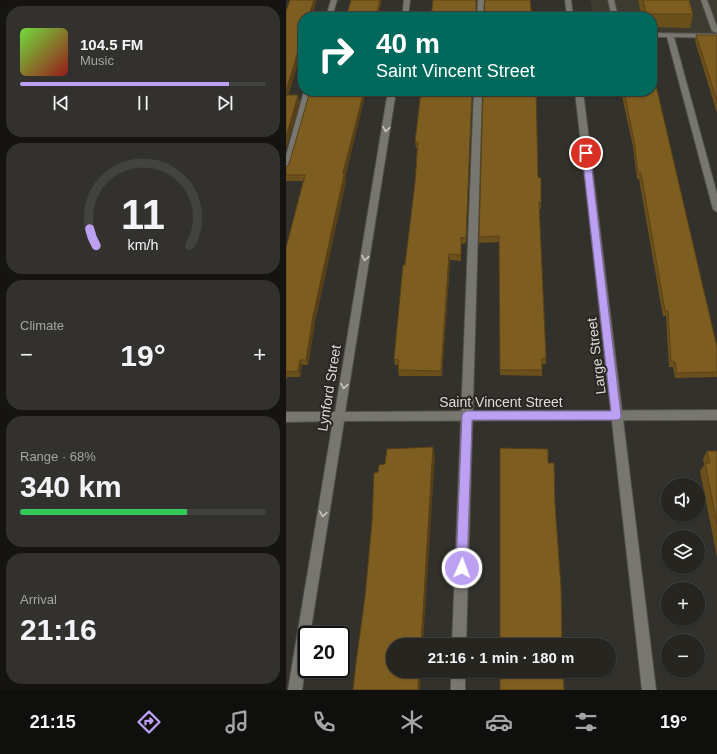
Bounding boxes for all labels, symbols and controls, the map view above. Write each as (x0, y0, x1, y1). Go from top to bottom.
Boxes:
icon: right (310, 28, 362, 80)
text: 40 m (376, 28, 440, 59)
text: 104.5 FM (80, 36, 143, 53)
text: Music (80, 53, 114, 68)
text: Saint Vincent Street (376, 61, 535, 81)
icon: previous (50, 92, 72, 114)
icon: pause (132, 92, 154, 114)
icon: next (214, 92, 236, 114)
one-way arrow (382, 126, 391, 133)
pin (569, 136, 603, 170)
icon: arrive (575, 142, 597, 164)
text: 11 (121, 191, 165, 238)
text: km/h (128, 237, 159, 253)
one-way arrow (361, 255, 370, 261)
street label: Large Street (583, 317, 609, 395)
text: Climate (20, 318, 64, 333)
text: 19° (120, 339, 166, 372)
text: − (20, 342, 33, 367)
text: + (253, 342, 266, 367)
street label: Lynford Street (314, 343, 344, 432)
one-way arrow (340, 383, 349, 389)
street label: Saint Vincent Street (439, 394, 563, 410)
text: Range · 68% (20, 449, 96, 464)
text: 340 km (20, 470, 122, 503)
map controls (661, 478, 705, 678)
button: sound (661, 478, 705, 522)
one-way arrow (319, 511, 328, 517)
button: layers (661, 530, 705, 574)
position arrow (441, 547, 483, 589)
button: + (661, 582, 705, 626)
text: Arrival (20, 592, 57, 607)
text: 21:16 (20, 613, 97, 646)
speed limit sign: 20 (298, 626, 350, 678)
button: − (661, 634, 705, 678)
text: 21:16 · 1 min · 180 m (428, 649, 574, 666)
icon: directions (135, 708, 163, 736)
icon: music (223, 708, 251, 736)
icon: phone (310, 708, 338, 736)
icon: climate (398, 708, 426, 736)
icon: car (485, 708, 513, 736)
icon: filters (572, 708, 600, 736)
text: 21:15 (30, 712, 76, 732)
text: 19° (660, 712, 687, 732)

